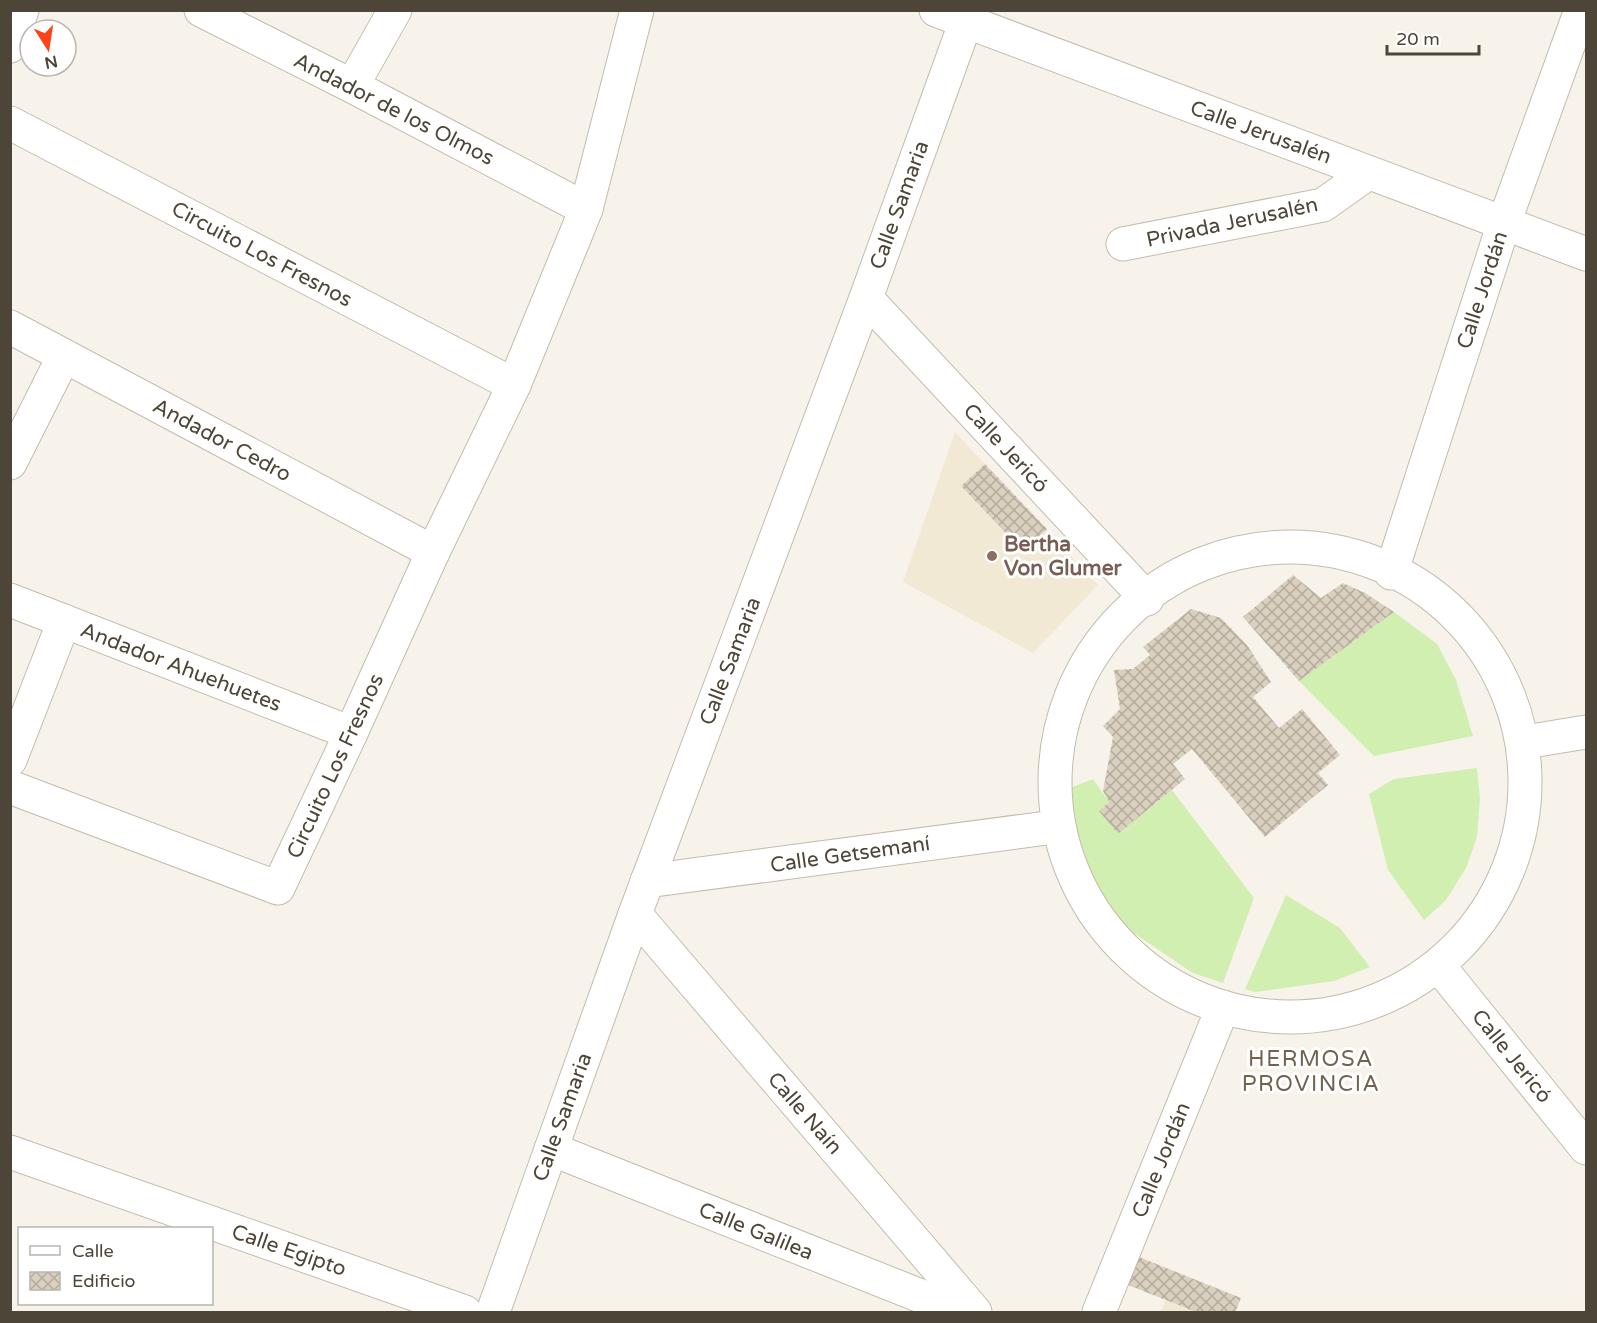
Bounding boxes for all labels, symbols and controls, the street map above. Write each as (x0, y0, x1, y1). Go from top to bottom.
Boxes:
north arrow (18, 18, 78, 78)
scale bar (1387, 18, 1478, 56)
text: 20 m (1396, 28, 1440, 50)
street label: Andador de los Olmos (290, 48, 498, 171)
text: N (43, 51, 59, 73)
street label: Calle Jerusalén (1187, 95, 1335, 170)
street label: Calle Samaria (865, 137, 934, 273)
street label: Privada Jerusalén (1144, 192, 1320, 253)
street label: Circuito Los Fresnos (167, 196, 356, 313)
street label: Calle Jordán (1452, 228, 1513, 352)
street label: Andador Cedro (148, 394, 295, 487)
street label: Calle Jericó (958, 398, 1053, 498)
place label: Bertha Von Glumer (1004, 532, 1123, 581)
marker: Bertha Von Glumer (985, 549, 999, 563)
street label: Calle Samaria (695, 594, 766, 729)
street label: Andador Ahuehuetes (77, 618, 285, 717)
street label: Circuito Los Fresnos (282, 670, 389, 862)
street label: Calle Getsemaní (769, 831, 932, 878)
street label: Calle Jericó (1466, 1005, 1557, 1108)
district label: HERMOSA PROVINCIA (1242, 1046, 1380, 1097)
street label: Calle Samaria (528, 1049, 597, 1185)
street label: Calle Naín (762, 1067, 847, 1160)
street label: Calle Jordán (1127, 1099, 1196, 1222)
street label: Calle Galilea (695, 1197, 817, 1266)
street label: Calle Egipto (228, 1219, 349, 1282)
legend (18, 1227, 213, 1305)
text: Calle (72, 1240, 114, 1262)
text: Edificio (72, 1270, 136, 1292)

